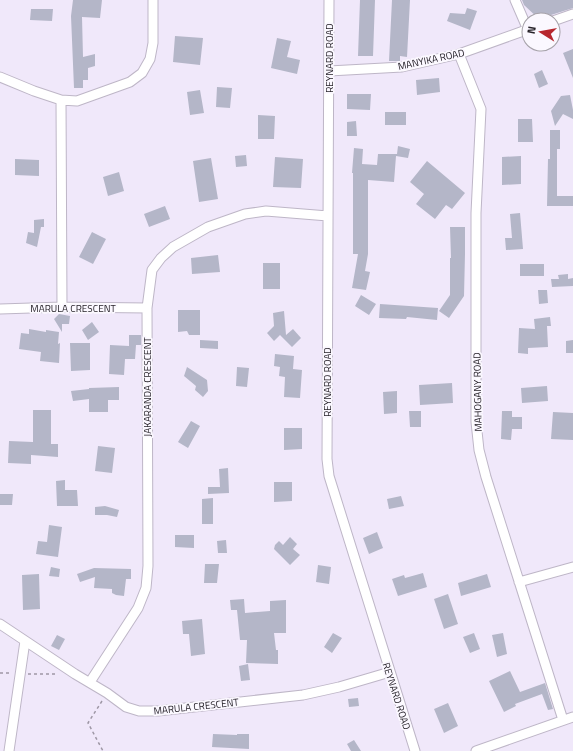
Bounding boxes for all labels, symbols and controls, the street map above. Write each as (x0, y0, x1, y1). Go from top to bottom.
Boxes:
north arrow (521, 12, 561, 52)
street label: REYNARD ROAD (322, 23, 337, 93)
text: N (523, 25, 540, 35)
street label: MANYIKA ROAD (396, 45, 466, 74)
street label: MARULA CRESCENT (30, 301, 116, 316)
street label: JAKARANDA CRESCENT (140, 337, 155, 437)
street label: REYNARD ROAD (320, 347, 335, 417)
street label: MAHOGANY ROAD (469, 352, 486, 432)
street label: REYNARD ROAD (379, 661, 414, 732)
street label: MARULA CRESCENT (153, 694, 240, 718)

